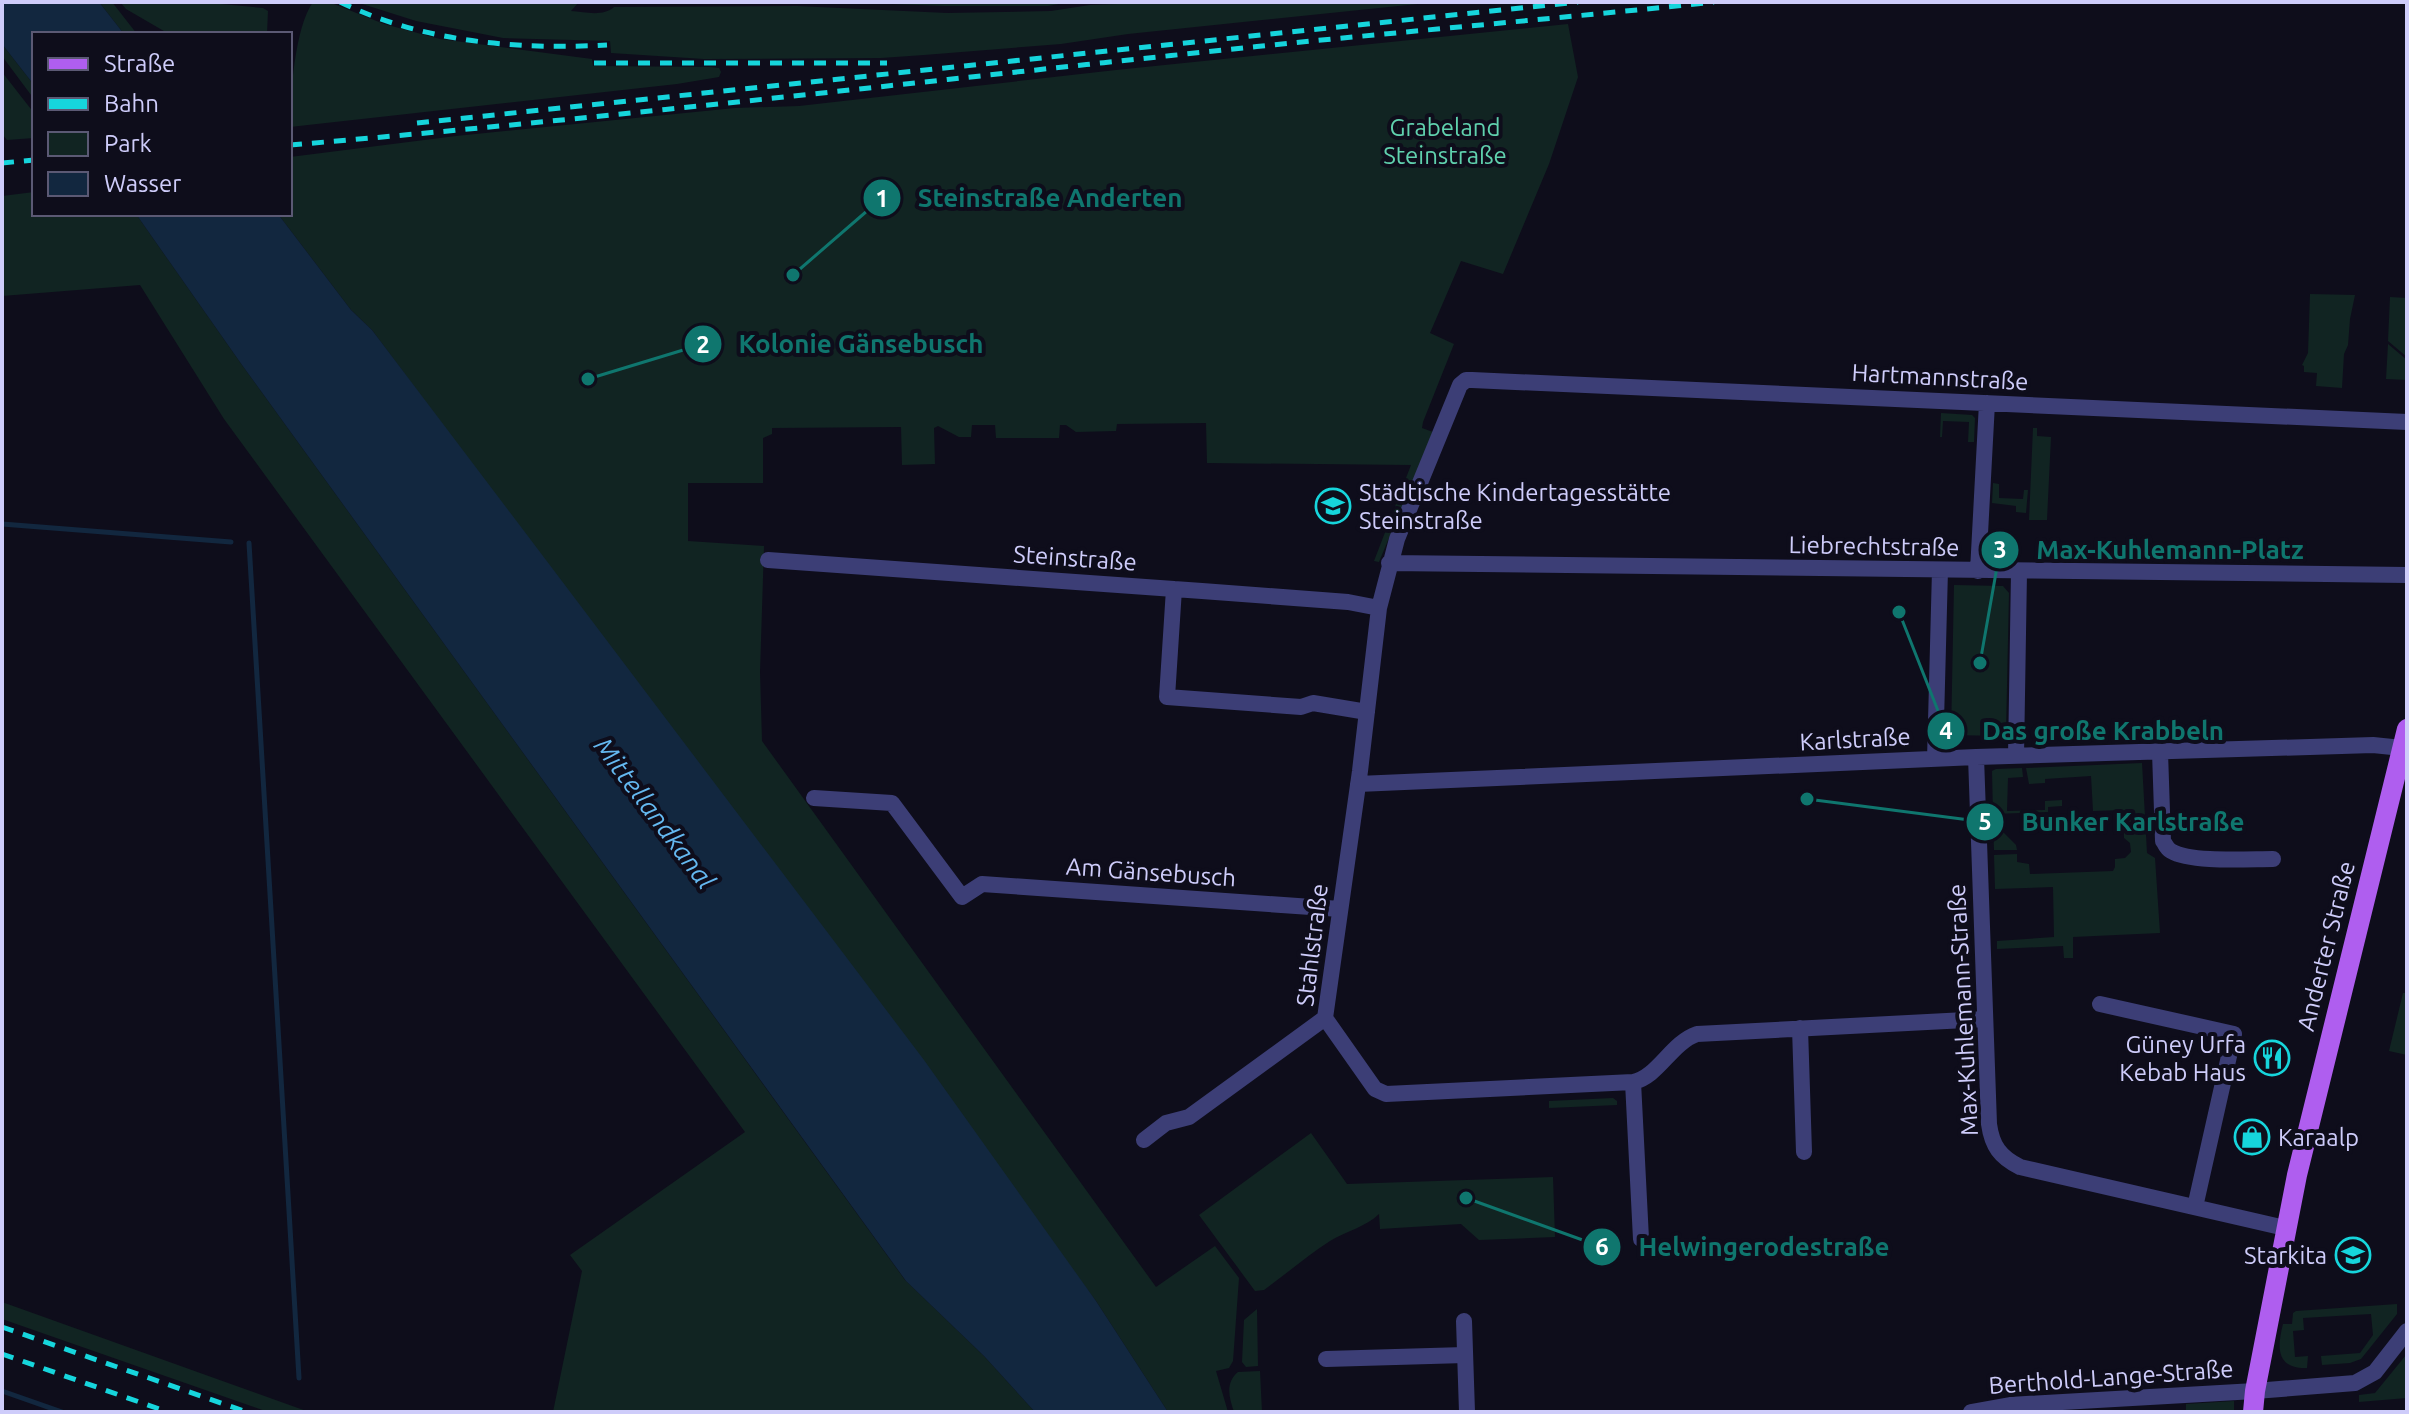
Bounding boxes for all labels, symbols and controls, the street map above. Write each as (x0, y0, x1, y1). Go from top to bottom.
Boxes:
legend (32, 32, 292, 216)
text: Straße (104, 50, 175, 77)
text: Bahn (104, 90, 159, 117)
park label: Grabeland Steinstraße (1383, 114, 1507, 169)
text: Park (104, 130, 152, 157)
text: Wasser (104, 170, 181, 197)
callout: Steinstraße Anderten (862, 173, 1198, 223)
text: Steinstraße Anderten (918, 183, 1182, 212)
text: 1 (875, 185, 889, 212)
callout: Kolonie Gänsebusch (683, 319, 1000, 369)
text: Kolonie Gänsebusch (739, 329, 983, 358)
text: 2 (696, 331, 710, 358)
street label: Hartmannstraße (1851, 359, 2029, 395)
place label: Städtische Kindertagesstätte Steinstraße (1359, 479, 1671, 534)
school or university icon: Städtische Kindertagesstätte Steinstraße (1314, 487, 1352, 525)
callout: Max-Kuhlemann-Platz (1980, 525, 2320, 575)
street label: Liebrechtstraße (1788, 531, 1960, 561)
text: Max-Kuhlemann-Platz (2036, 535, 2304, 564)
text: 3 (1993, 536, 2007, 563)
street label: Steinstraße (1012, 540, 1138, 576)
callout: Das große Krabbeln (1926, 706, 2240, 756)
text: Das große Krabbeln (1982, 716, 2224, 745)
text: 4 (1939, 717, 1953, 744)
street label: Karlstraße (1799, 723, 1911, 755)
water label: Mittellandkanal (589, 732, 721, 894)
callout: Bunker Karlstraße (1965, 797, 2260, 847)
text: Bunker Karlstraße (2022, 807, 2244, 836)
text: 5 (1978, 808, 1992, 835)
street label: Am Gänsebusch (1065, 853, 1237, 891)
street label: Anderter Straße (2292, 858, 2360, 1034)
street label: Stahlstraße (1291, 882, 1333, 1008)
street label: Max-Kuhlemann-Straße (1943, 883, 1983, 1137)
place label: Güney Urfa Kebab Haus (2119, 1031, 2246, 1086)
restaurant icon: Güney Urfa Kebab Haus (2253, 1039, 2291, 1077)
shop icon: Karaalp (2233, 1118, 2271, 1156)
place label: Karaalp (2278, 1124, 2359, 1151)
callout: Helwingerodestraße (1582, 1222, 1906, 1272)
text: Helwingerodestraße (1638, 1232, 1890, 1261)
text: 6 (1595, 1233, 1609, 1260)
school or university icon: Starkita (2334, 1236, 2372, 1274)
place label: Starkita (2244, 1242, 2327, 1269)
street label: Berthold-Lange-Straße (1988, 1355, 2234, 1399)

